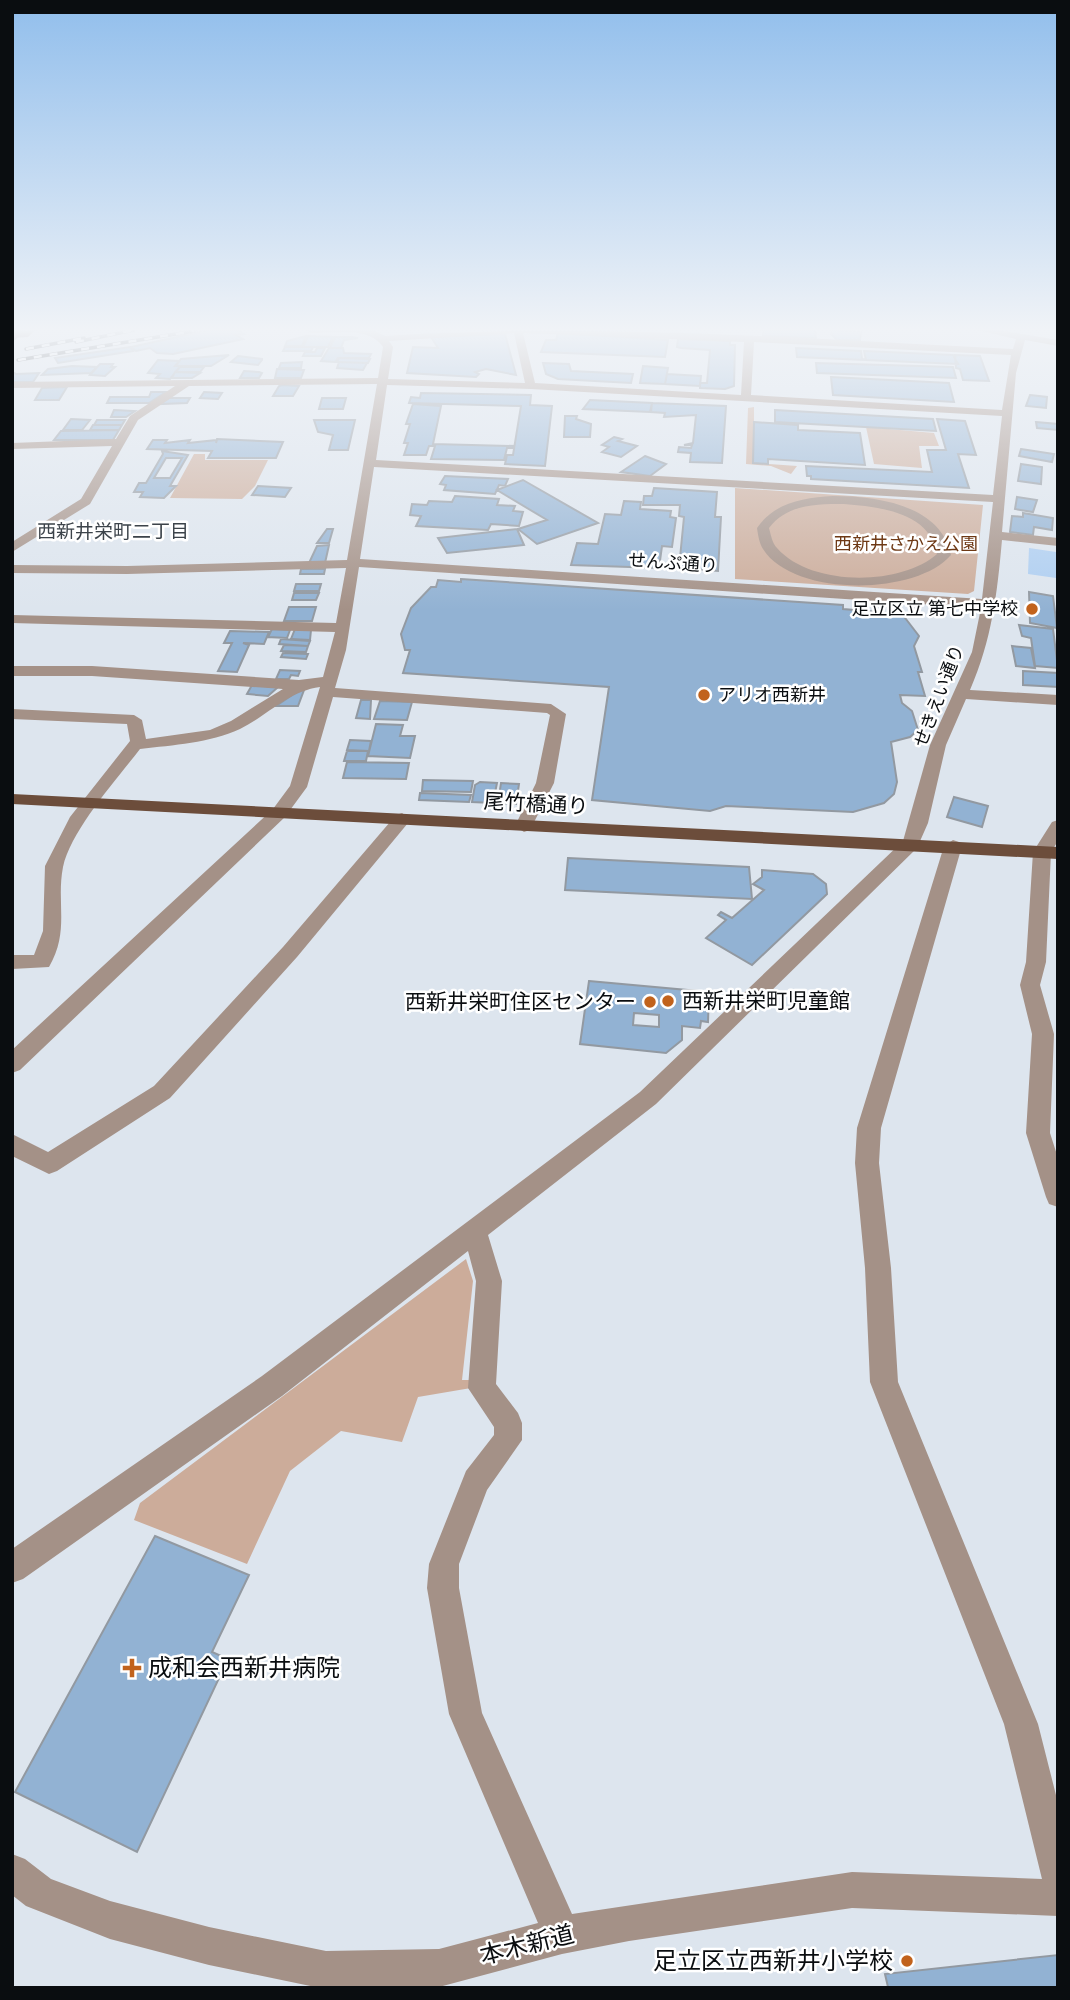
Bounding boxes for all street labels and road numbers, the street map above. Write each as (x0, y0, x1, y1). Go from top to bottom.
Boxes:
street label: せんぷ通り (627, 549, 719, 576)
street label: せきえい通り (909, 642, 968, 750)
street label: 尾竹橋通り (483, 788, 589, 819)
street label: 本木新道 (477, 1919, 577, 1970)

